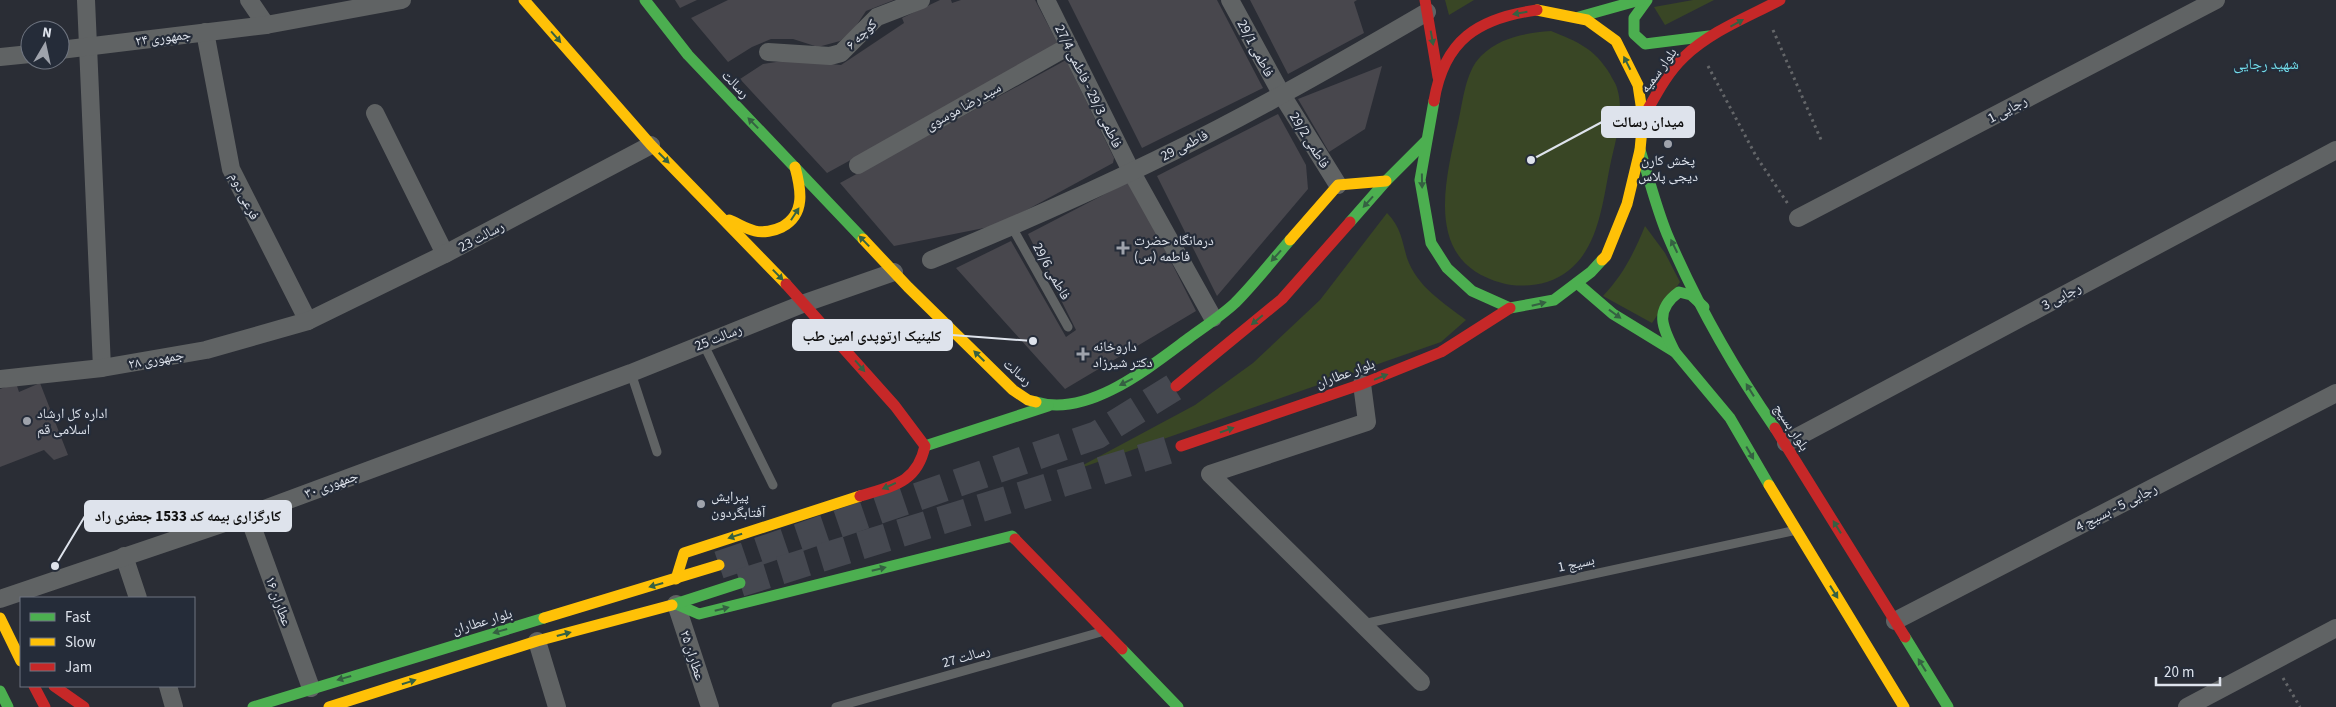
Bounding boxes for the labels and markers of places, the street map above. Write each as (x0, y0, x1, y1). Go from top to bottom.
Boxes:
callout: میدان رسالت (1602, 107, 1694, 137)
marker: پخش کارن دیجی پلاس (1662, 138, 1674, 150)
place label: پخش کارن دیجی پلاس (1638, 151, 1698, 187)
place label: درمانگاه حضرت فاطمه (س) (1134, 231, 1214, 267)
marker: درمانگاه حضرت فاطمه (س) (1116, 241, 1130, 255)
callout: کلینیک ارتوپدی امین طب (793, 320, 952, 350)
place label: داروخانه دکتر شیرزاد (1093, 337, 1153, 373)
marker: داروخانه دکتر شیرزاد (1077, 348, 1089, 360)
place label: اداره کل ارشاد اسلامی قم (37, 404, 108, 440)
marker: اداره کل ارشاد اسلامی قم (21, 415, 33, 427)
place label: پیرایش آفتابگردون (711, 487, 766, 523)
marker: پیرایش آفتابگردون (695, 498, 707, 510)
callout: کارگزاری بیمه کد 1533 جعفری راد (85, 501, 291, 531)

